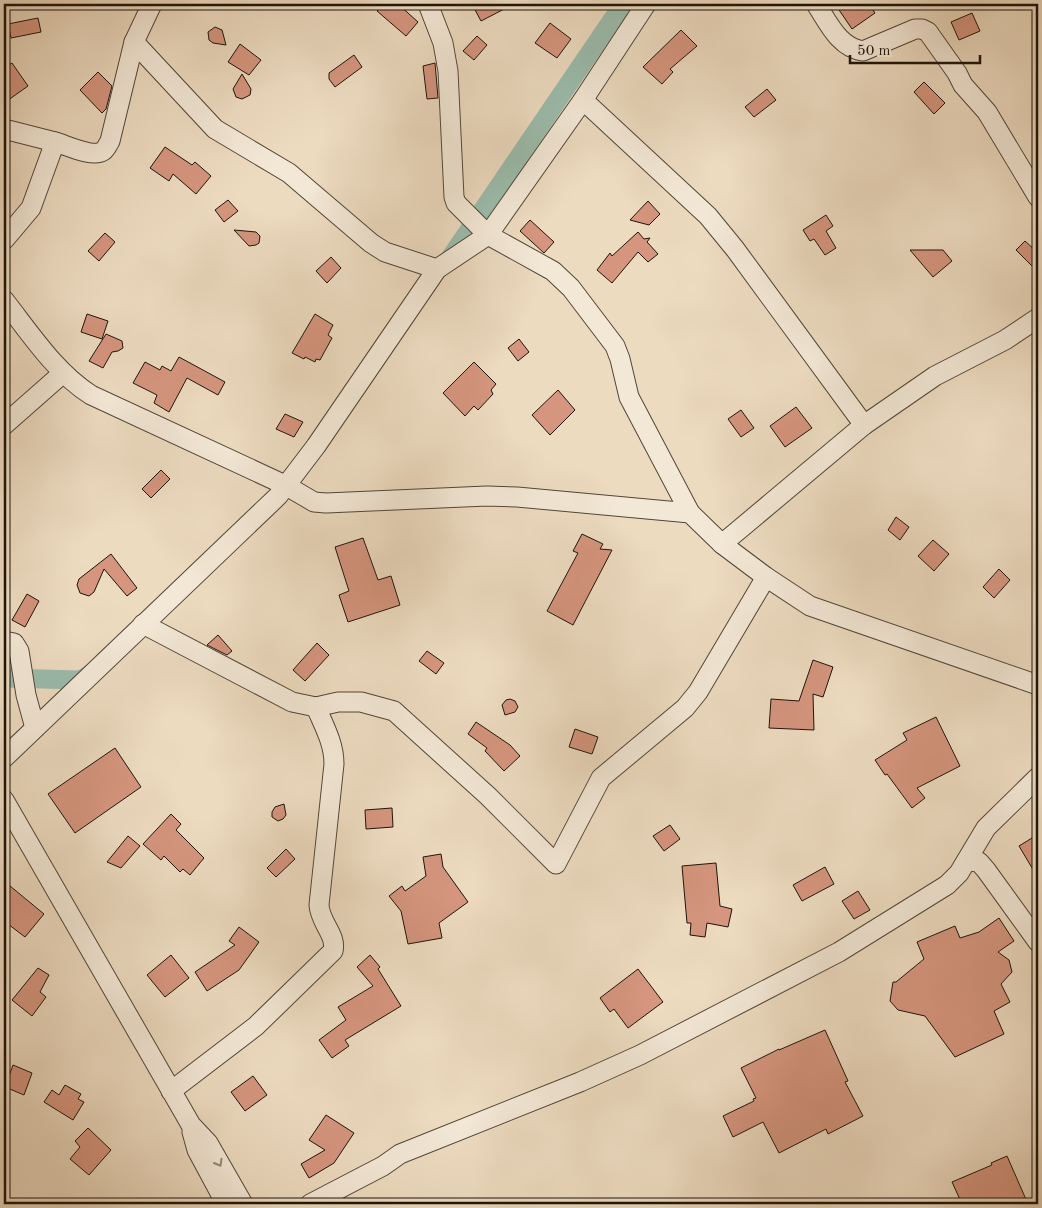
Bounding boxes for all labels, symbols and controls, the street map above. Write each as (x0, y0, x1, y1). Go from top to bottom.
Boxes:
scale bar (850, 32, 980, 64)
text: 50 m (857, 44, 891, 59)
one-way arrow (213, 1158, 223, 1167)

